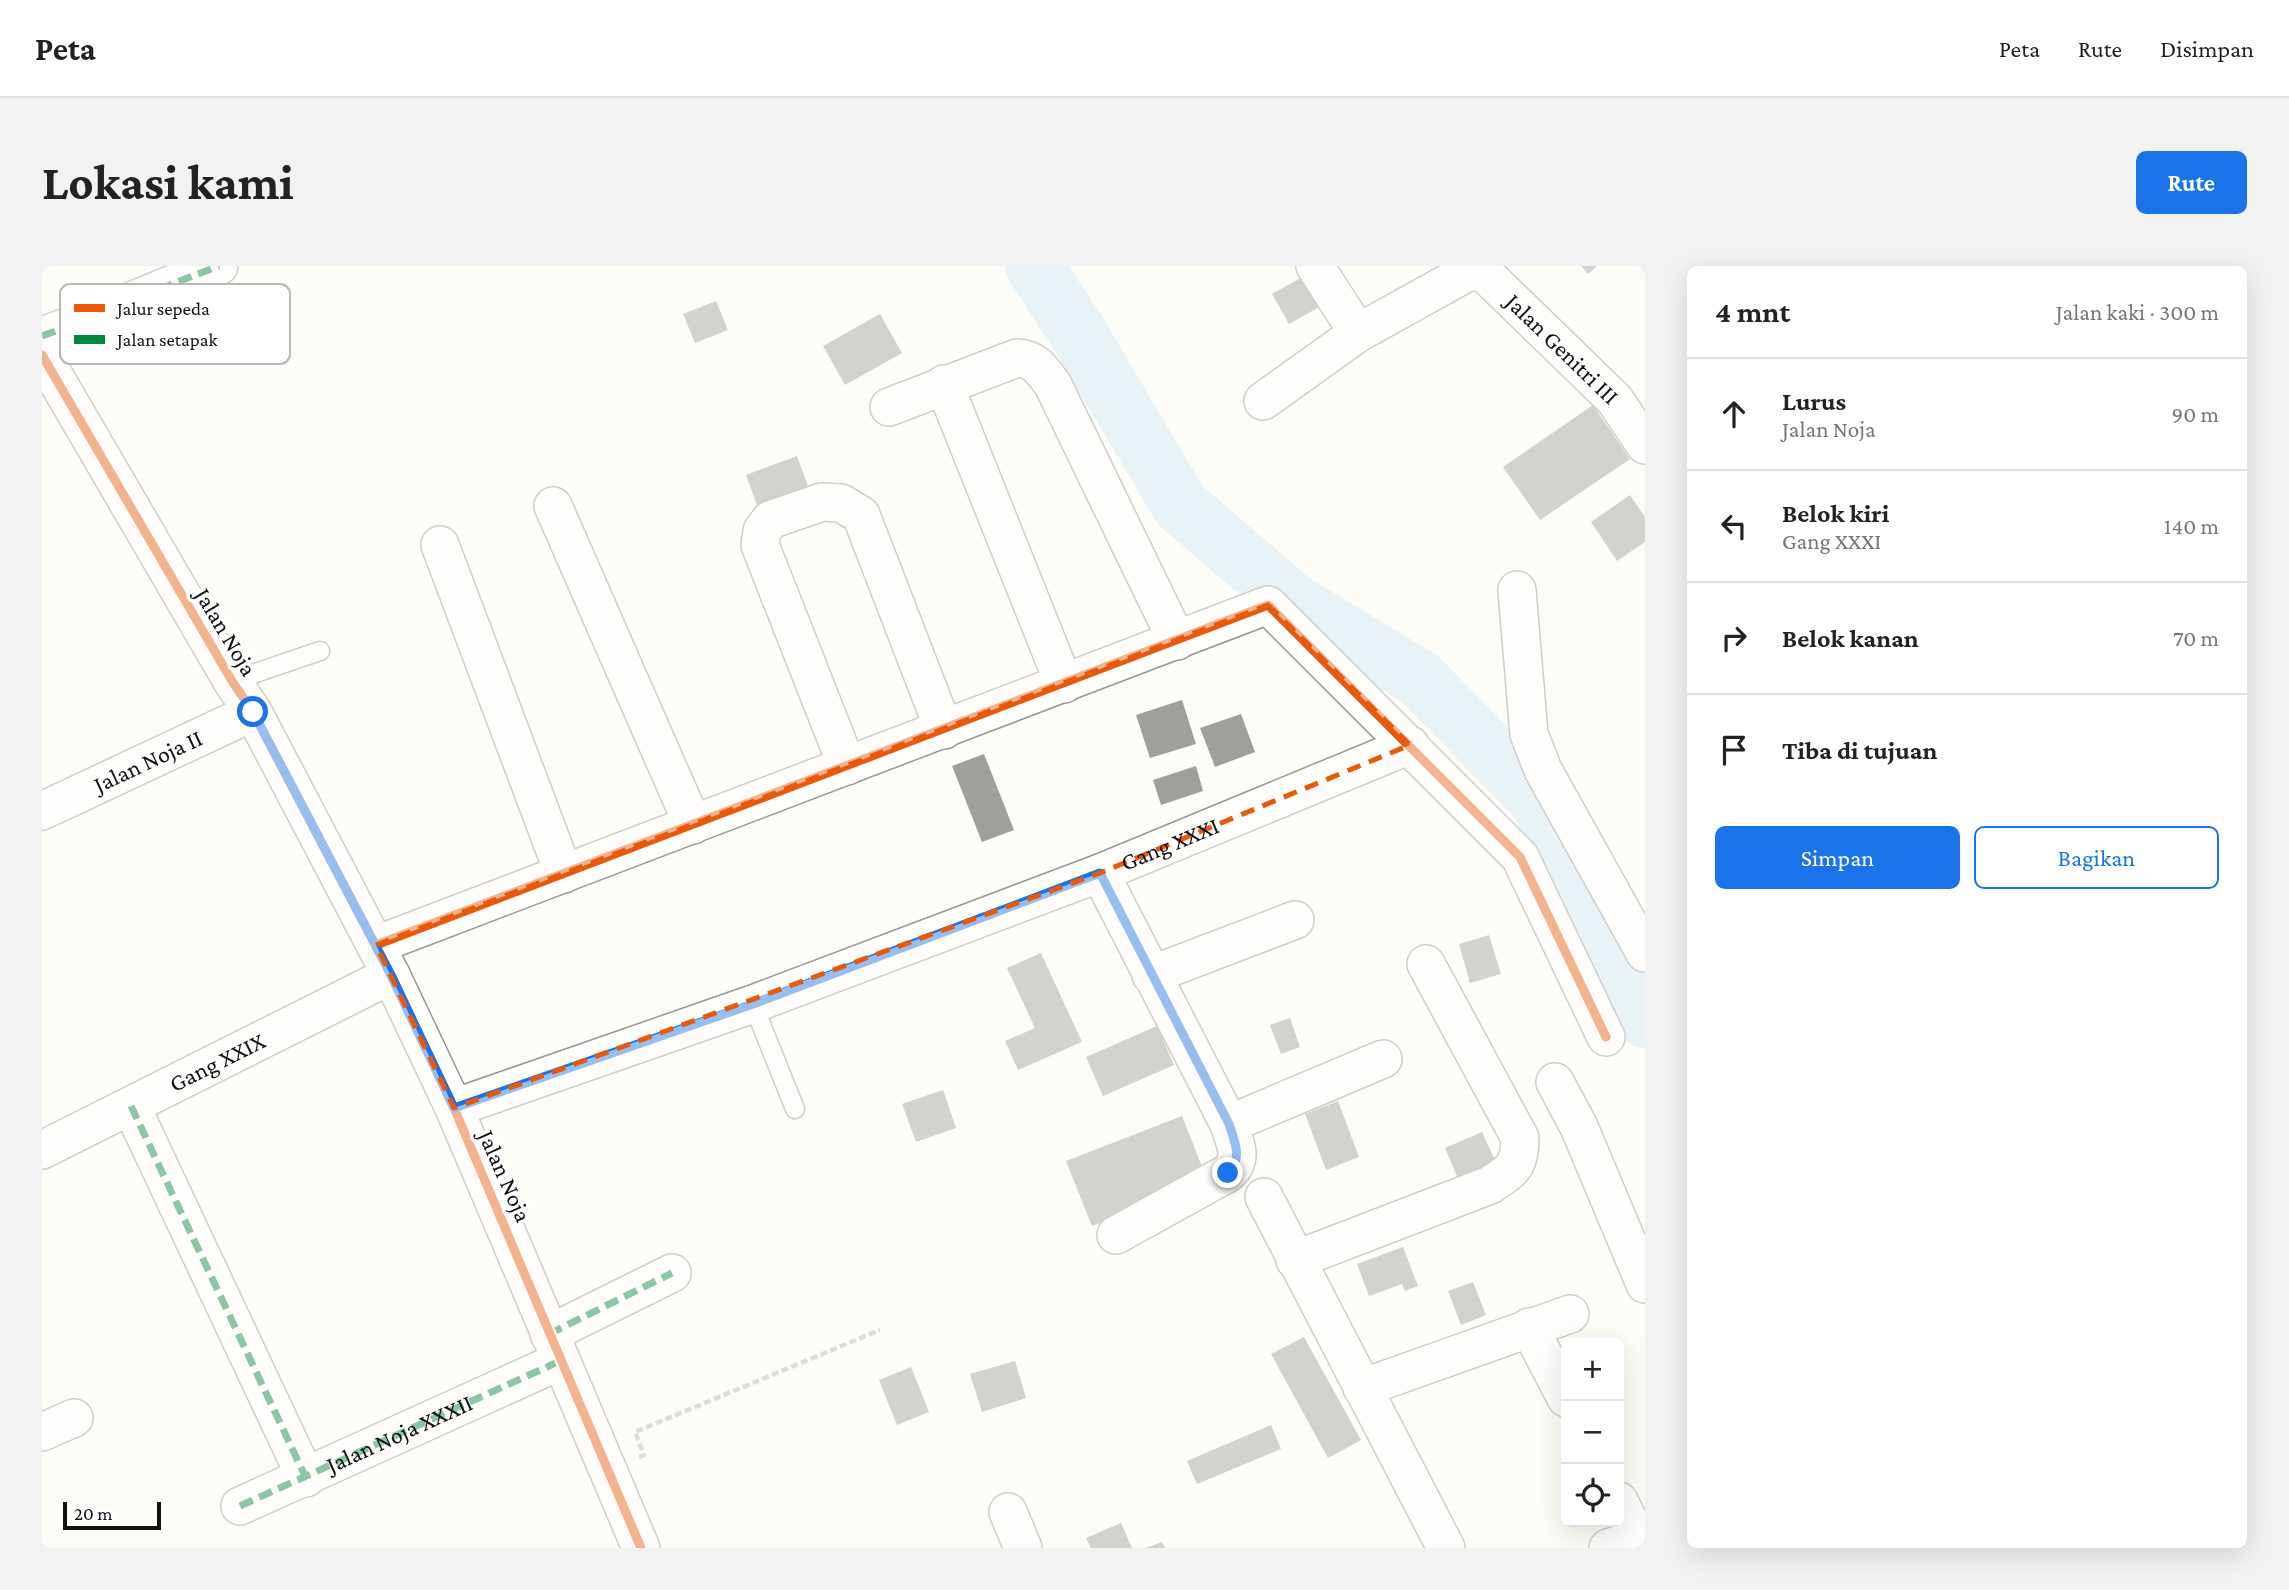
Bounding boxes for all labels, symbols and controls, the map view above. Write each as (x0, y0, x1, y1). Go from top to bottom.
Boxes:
text: Peta (35, 30, 96, 67)
text: Peta (1999, 35, 2040, 62)
text: Rute (2078, 35, 2122, 62)
text: Disimpan (2160, 35, 2254, 62)
button: Rute (2136, 151, 2247, 214)
text: Lokasi kami (42, 155, 294, 210)
legend (60, 284, 290, 364)
street label: Jalan Genitri III (1499, 286, 1625, 409)
text: 4 mnt (1715, 295, 1790, 328)
text: Jalur sepeda (115, 298, 210, 319)
text: Jalan kaki · 300 m (2056, 299, 2219, 325)
text: Jalan setapak (115, 329, 219, 350)
text: Lurus (1782, 387, 1846, 416)
icon: ahead (1715, 395, 1753, 433)
text: 90 m (2172, 401, 2219, 427)
text: Jalan Noja (1782, 416, 1876, 442)
text: Belok kiri (1782, 499, 1889, 528)
icon: left (1715, 507, 1753, 545)
text: 140 m (2164, 513, 2219, 539)
text: Gang XXXI (1782, 528, 1881, 554)
street label: Jalan Noja (189, 581, 263, 681)
icon: right (1715, 619, 1753, 657)
text: Belok kanan (1782, 624, 1919, 653)
text: 70 m (2173, 625, 2219, 651)
route start (237, 696, 268, 727)
street label: Jalan Noja II (87, 724, 206, 799)
icon: arrive (1715, 731, 1753, 769)
text: Tiba di tujuan (1782, 736, 1937, 765)
street label: Gang XXXI (1117, 811, 1223, 876)
button: Simpan (1715, 826, 1960, 889)
button: Bagikan (1974, 826, 2219, 889)
street label: Gang XXIX (165, 1026, 270, 1097)
street label: Jalan Noja (472, 1124, 538, 1226)
route end (1212, 1157, 1243, 1188)
map controls (1561, 1338, 1624, 1527)
button: + (1561, 1338, 1624, 1401)
street label: Jalan Noja XXXII (320, 1389, 477, 1479)
button: − (1561, 1401, 1624, 1464)
button: locate (1561, 1464, 1624, 1527)
scale bar (63, 1499, 161, 1531)
text: 20 m (74, 1503, 113, 1524)

